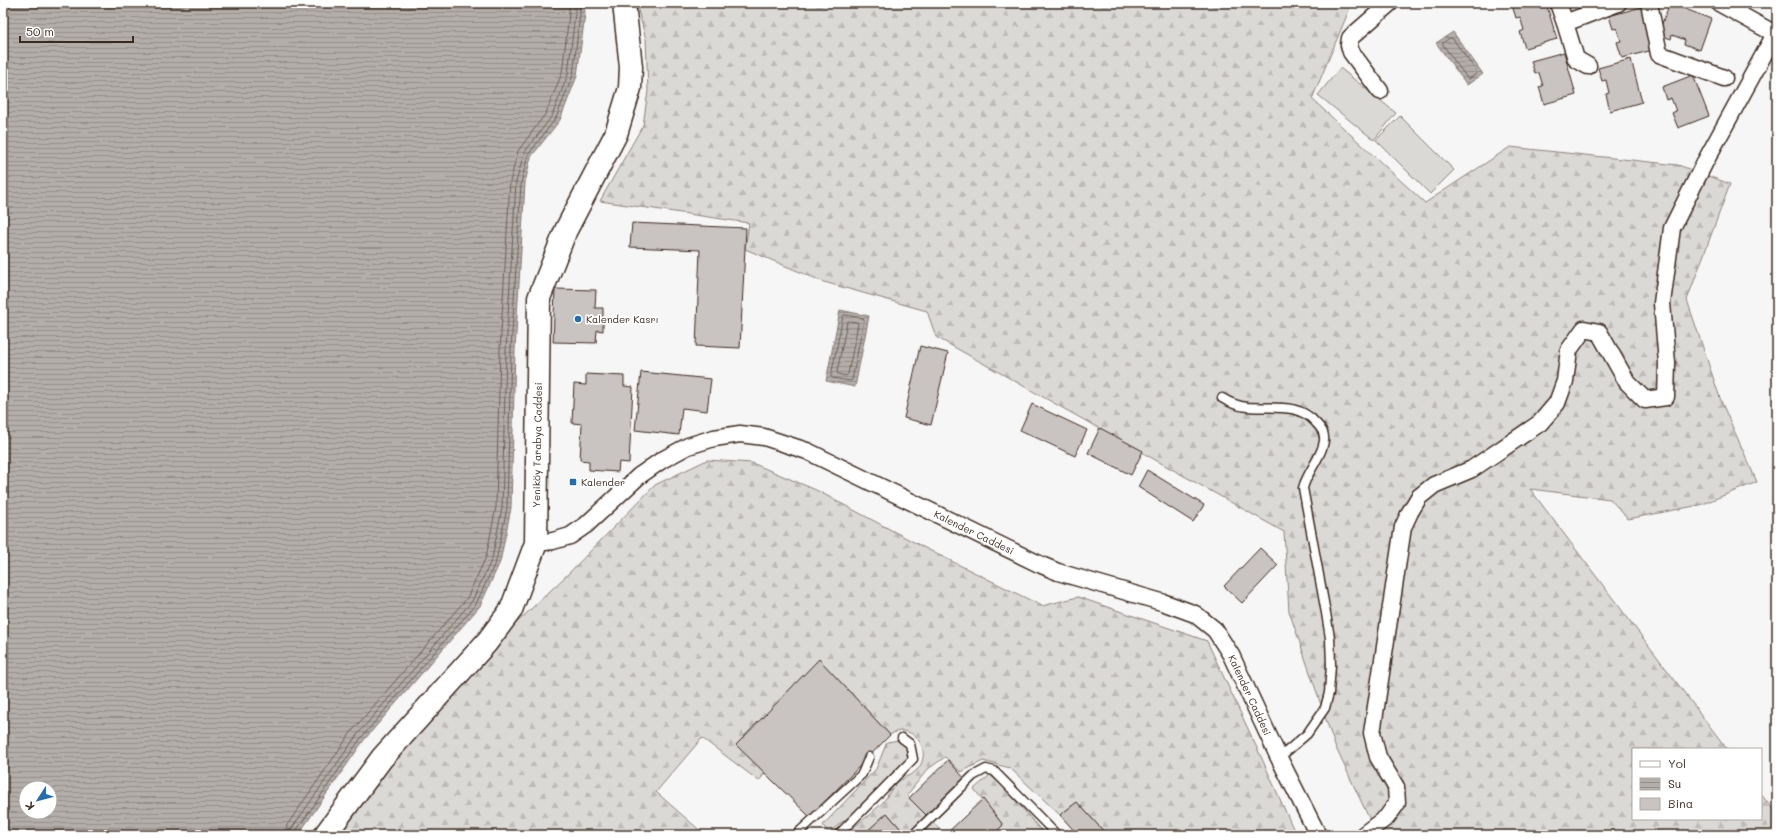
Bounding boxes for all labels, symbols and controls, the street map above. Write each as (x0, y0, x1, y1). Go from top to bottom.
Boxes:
scale bar (20, 18, 133, 44)
text: 50 m (26, 23, 54, 39)
place label: Kalender Kasrı (586, 312, 659, 326)
marker: Kalender Kasrı (573, 314, 583, 324)
street label: Yeniköy Tarabya Caddesi (529, 382, 545, 508)
place label: Kalender (581, 475, 625, 489)
marker: Kalender (568, 477, 578, 487)
street label: Kalender Caddesi (932, 507, 1016, 557)
street label: Kalender Caddesi (1225, 652, 1275, 738)
legend (1632, 748, 1762, 820)
text: Yol (1668, 755, 1686, 771)
text: Su (1668, 775, 1681, 791)
north arrow (18, 780, 58, 820)
text: Bina (1668, 795, 1693, 811)
text: K (21, 799, 38, 814)

